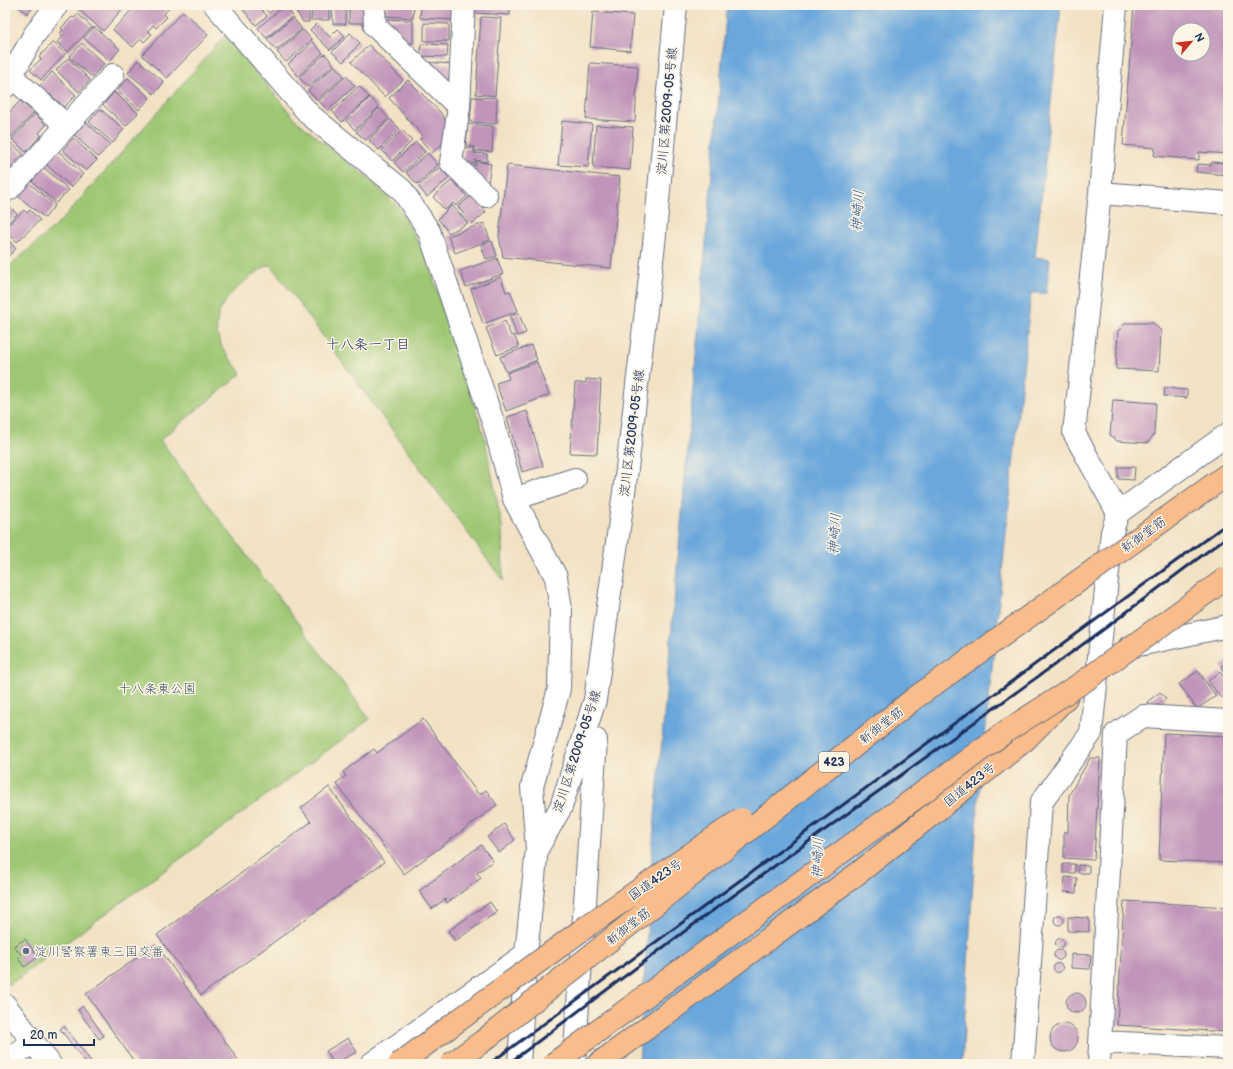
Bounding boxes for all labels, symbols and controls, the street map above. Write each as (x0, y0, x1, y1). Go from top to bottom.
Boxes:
north arrow (1171, 22, 1211, 62)
text: N (1192, 31, 1207, 44)
street label: 淀川区第2009-05号線 (653, 45, 681, 176)
water label: 神崎川 (848, 189, 867, 233)
district label: 十八条一丁目 (326, 336, 410, 353)
street label: 淀川区第2009-05号線 (616, 367, 648, 498)
water label: 神崎川 (825, 512, 844, 556)
street label: 新御堂筋 (1118, 513, 1169, 557)
park label: 十八条東公園 (118, 681, 196, 697)
street label: 淀川区第2009-05号線 (550, 687, 605, 815)
street label: 新御堂筋 (856, 703, 907, 748)
road number: 423 (819, 752, 849, 772)
street label: 国道423号 (940, 759, 999, 811)
water label: 神崎川 (808, 837, 827, 879)
street label: 国道423号 (625, 855, 686, 904)
street label: 新御堂筋 (603, 904, 654, 949)
place label: 淀川警察署東三国交番 (34, 944, 164, 960)
marker: 淀川警察署東三国交番 (21, 946, 31, 956)
scale bar (24, 1021, 94, 1047)
text: 20 m (30, 1028, 57, 1043)

